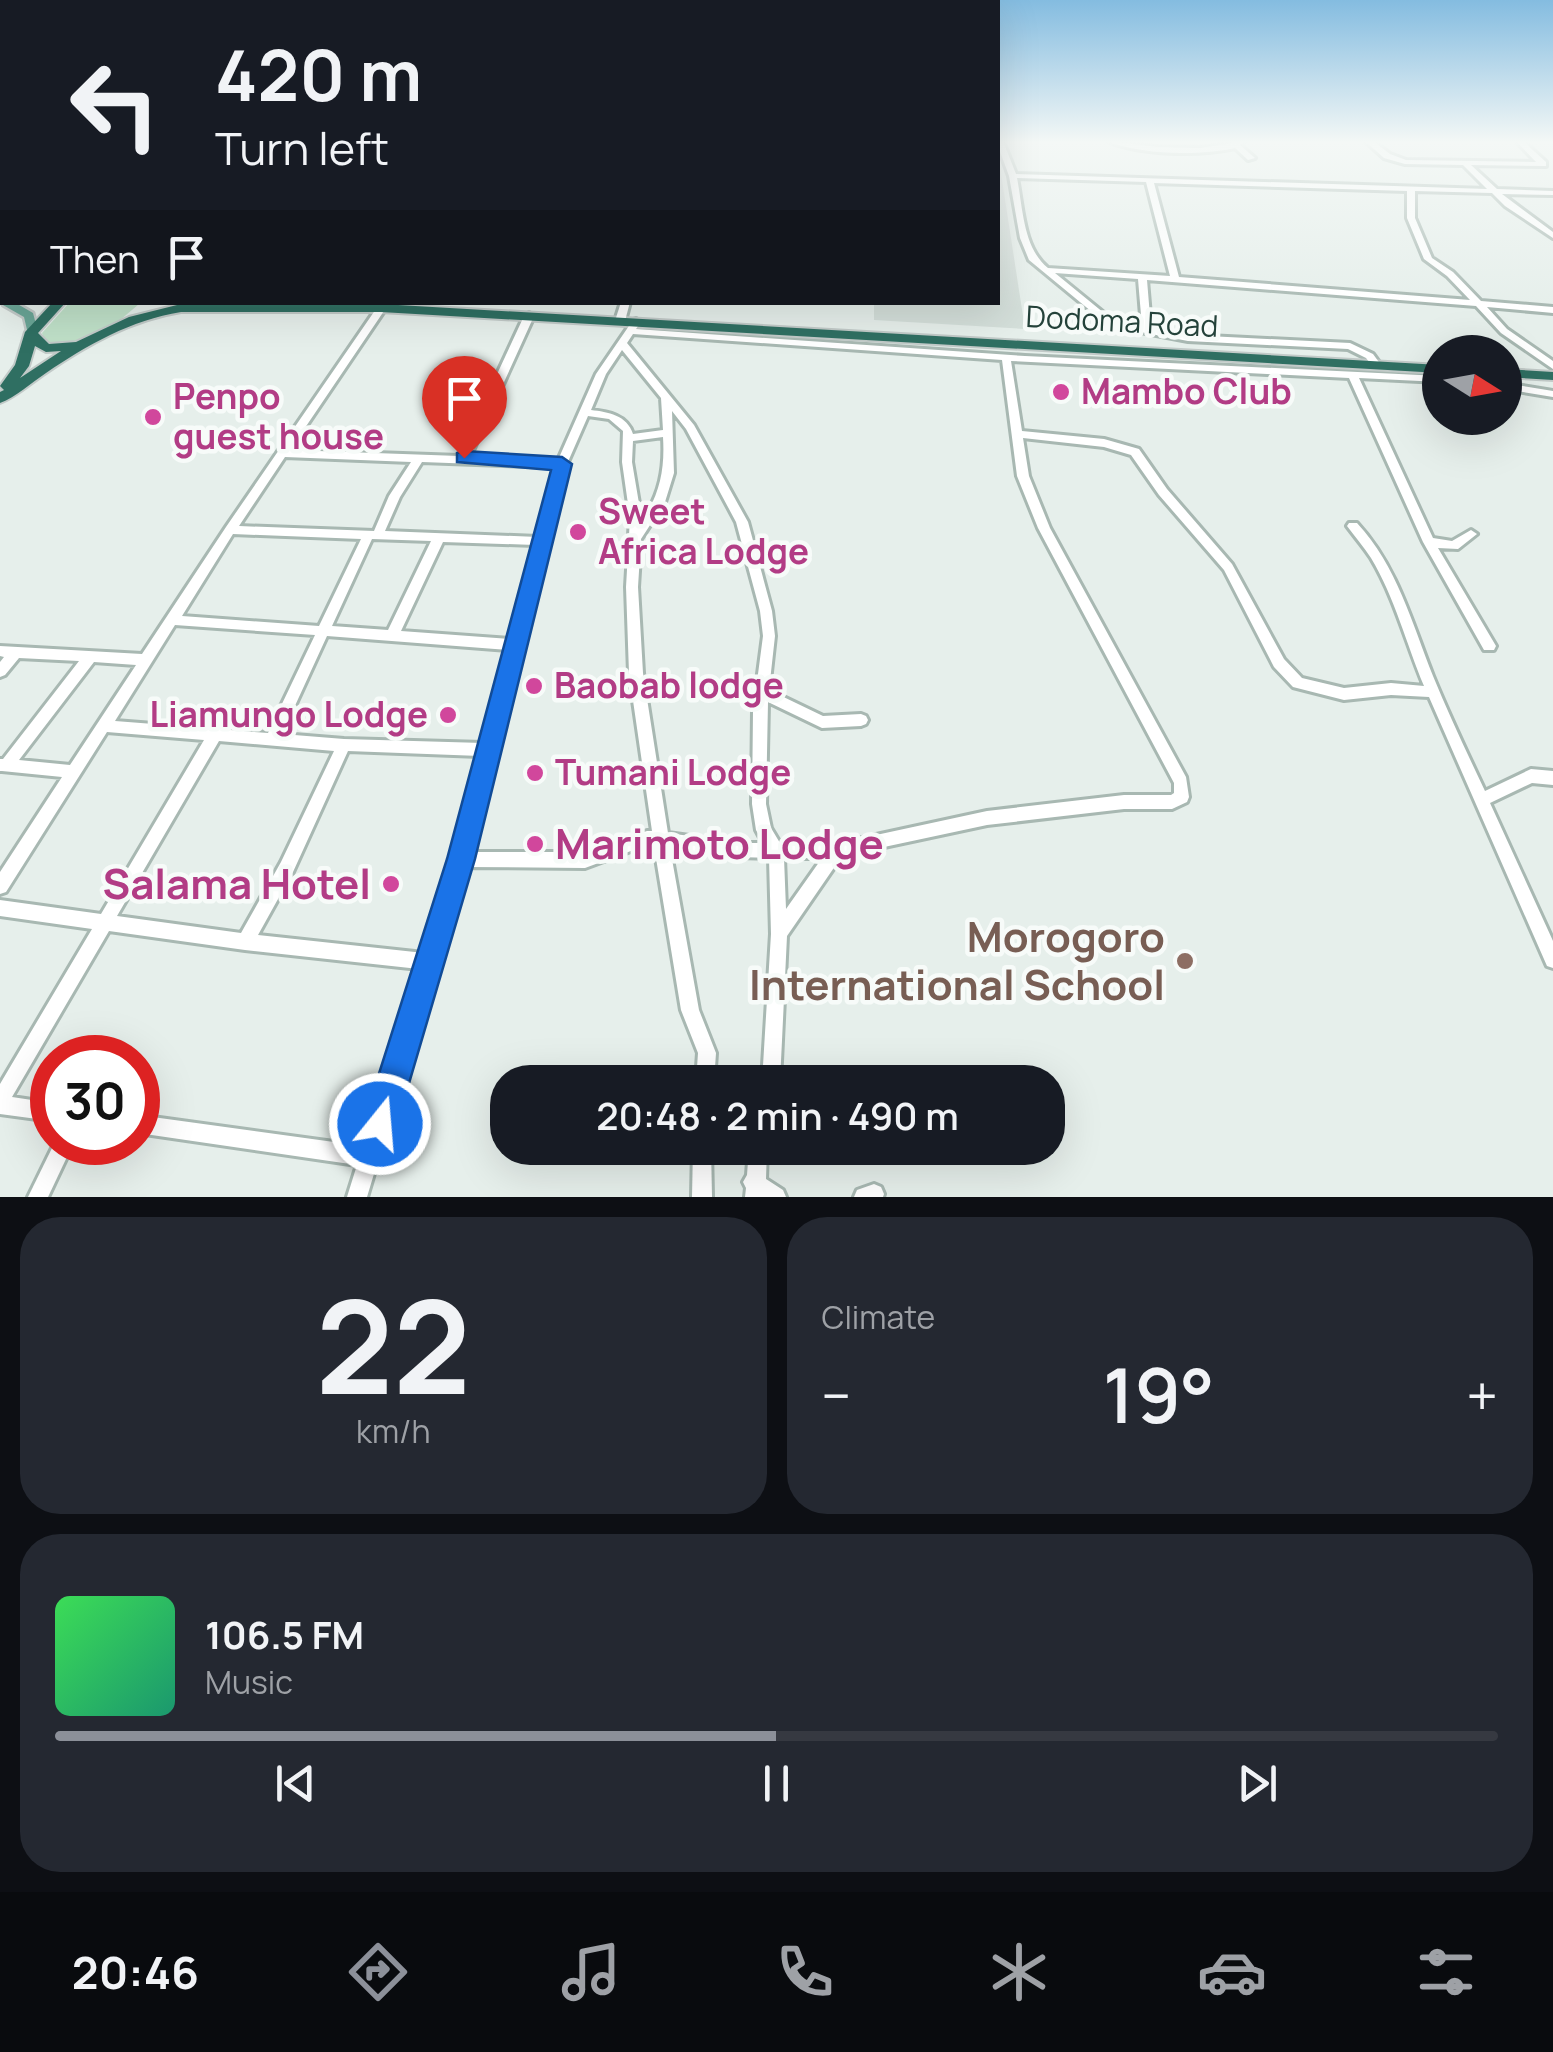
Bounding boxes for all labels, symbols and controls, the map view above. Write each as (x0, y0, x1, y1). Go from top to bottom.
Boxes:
text: 420 m (215, 26, 422, 122)
icon: left (50, 40, 180, 170)
text: Turn left (215, 117, 389, 179)
icon: arrive (159, 230, 214, 285)
text: Then (50, 232, 139, 284)
street label: Dodoma Road (1025, 295, 1219, 346)
north arrow (1422, 335, 1522, 435)
map controls (1422, 335, 1522, 435)
pin (422, 356, 507, 459)
place label: Mambo Club (1081, 367, 1292, 415)
icon: arrive (437, 371, 492, 426)
place label: Penpo guest house (173, 372, 384, 460)
marker: Mambo Club (1050, 381, 1072, 403)
marker: Penpo guest house (142, 406, 164, 428)
place label: Sweet Africa Lodge (598, 487, 809, 575)
marker: Sweet Africa Lodge (567, 521, 589, 543)
place label: Baobab lodge (554, 661, 784, 709)
marker: Baobab lodge (523, 675, 545, 697)
place label: Liamungo Lodge (149, 690, 428, 738)
marker: Liamungo Lodge (437, 704, 459, 726)
place label: Tumani Lodge (555, 748, 791, 796)
marker: Tumani Lodge (524, 762, 546, 784)
place label: Marimoto Lodge (555, 814, 884, 872)
marker: Marimoto Lodge (524, 833, 546, 855)
place label: Salama Hotel (103, 854, 371, 912)
marker: Salama Hotel (380, 873, 402, 895)
place label: Morogoro International School (749, 907, 1165, 1013)
marker: Morogoro International School (1174, 950, 1196, 972)
speed limit sign: 30 (30, 1035, 160, 1165)
position arrow (328, 1072, 432, 1176)
text: 20:48 · 2 min · 490 m (596, 1089, 959, 1141)
text: 22 (316, 1255, 471, 1433)
text: Climate (822, 1295, 935, 1339)
text: 19° (1103, 1343, 1215, 1446)
text: − (822, 1357, 851, 1433)
text: + (1466, 1357, 1498, 1433)
text: km/h (356, 1409, 430, 1453)
text: 106.5 FM (205, 1608, 364, 1660)
text: Music (205, 1660, 293, 1704)
icon: previous (268, 1756, 323, 1811)
icon: pause (749, 1756, 804, 1811)
icon: next (1230, 1756, 1285, 1811)
icon: directions (343, 1937, 413, 2007)
icon: music (556, 1937, 626, 2007)
icon: phone (770, 1937, 840, 2007)
icon: climate (984, 1937, 1054, 2007)
icon: car (1197, 1937, 1267, 2007)
icon: filters (1411, 1937, 1481, 2007)
text: 20:46 (72, 1941, 199, 2003)

